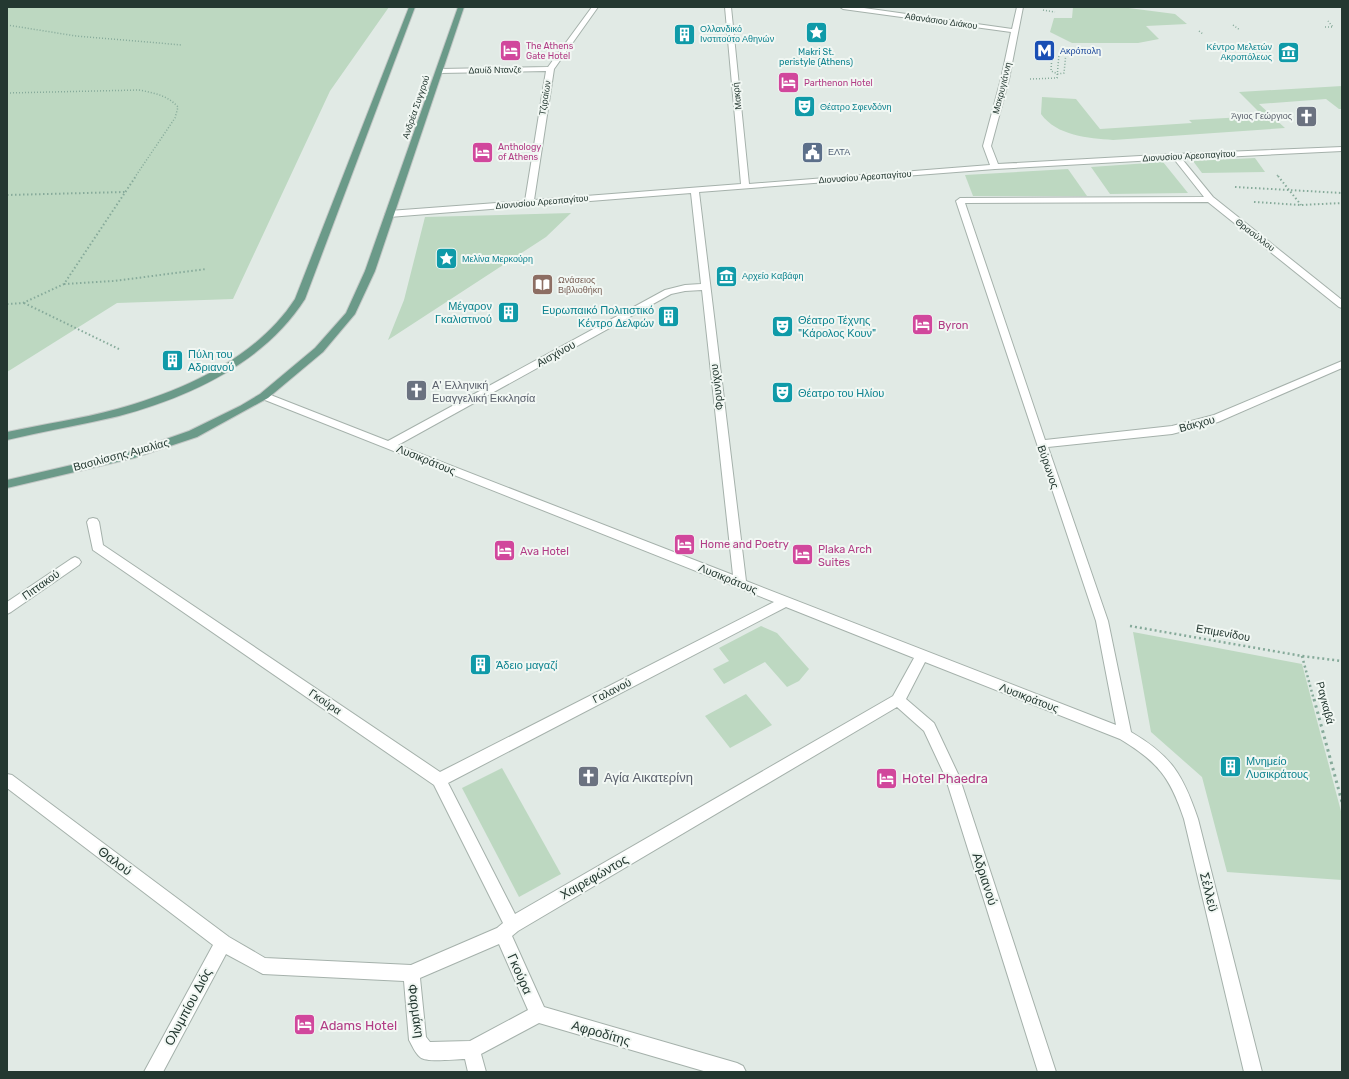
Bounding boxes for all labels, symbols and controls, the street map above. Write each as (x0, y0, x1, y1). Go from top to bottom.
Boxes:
street label: Αθανάσιου Διάκου (904, 11, 978, 31)
place icon: Makri St. peristyle (Athens) (803, 20, 829, 46)
building icon: Ολλανδικό Ινστιτούτο Αθηνών (672, 21, 698, 47)
place label: Ολλανδικό Ινστιτούτο Αθηνών (700, 24, 775, 44)
hotel icon: The Athens Gate Hotel (497, 38, 523, 64)
metro station icon: Ακρόπολη (1032, 38, 1058, 64)
museum icon: Κέντρο Μελετών Ακροπόλεως (1275, 39, 1301, 65)
place label: The Athens Gate Hotel (526, 41, 574, 61)
place label: Κέντρο Μελετών Ακροπόλεως (1207, 42, 1273, 62)
place label: Ακρόπολη (1060, 46, 1101, 56)
place label: Makri St. peristyle (Athens) (779, 47, 853, 67)
street label: Μακρυγιάννη (991, 61, 1013, 115)
street label: Δαυίδ Ντανζε (468, 65, 522, 75)
hotel icon: Parthenon Hotel (775, 70, 801, 96)
street label: Ανδρέα Συγγρού (400, 74, 432, 140)
place label: Parthenon Hotel (804, 78, 873, 88)
street label: Τζιραίων (537, 79, 553, 116)
street label: Μακρή (731, 82, 743, 110)
theatre icon: Θέατρο Σφενδόνη (791, 94, 817, 120)
place label: Θέατρο Σφενδόνη (820, 102, 892, 112)
church icon: Άγιος Γεώργιος (1294, 103, 1320, 129)
place label: Άγιος Γεώργιος (1231, 111, 1293, 121)
hotel icon: Anthology of Athens (469, 139, 495, 165)
public building icon: ΕΛΤΑ (799, 139, 825, 165)
place label: Anthology of Athens (498, 142, 541, 162)
place label: ΕΛΤΑ (828, 147, 850, 157)
street label: Διονυσίου Αρεοπαγίτου (1142, 149, 1236, 163)
street label: Διονυσίου Αρεοπαγίτου (818, 169, 912, 185)
street label: Διονυσίου Αρεοπαγίτου (495, 193, 589, 211)
street label: Θρασύλλου (1234, 217, 1276, 253)
place icon: Μελίνα Μερκούρη (434, 246, 460, 272)
place label: Μελίνα Μερκούρη (462, 254, 533, 264)
museum icon: Αρχείο Καβάφη (713, 263, 739, 289)
place label: Αρχείο Καβάφη (742, 271, 803, 281)
library icon: Ωνάσειος Βιβλιοθήκη (530, 272, 556, 298)
place label: Ωνάσειος Βιβλιοθήκη (558, 275, 602, 295)
building icon: Μέγαρον Γκαλιστινού (495, 299, 521, 325)
place label: Μέγαρον Γκαλιστινού (435, 300, 492, 326)
building icon: Ευρωπαικό Πολιτιστικό Κέντρο Δελφών (656, 303, 682, 329)
place label: Ευρωπαικό Πολιτιστικό Κέντρο Δελφών (542, 304, 654, 330)
hotel icon: Byron (909, 312, 935, 338)
theatre icon: Θέατρο Τέχνης "Κάρολος Κουν" (770, 313, 796, 339)
place label: Θέατρο Τέχνης "Κάρολος Κουν" (798, 314, 876, 340)
place label: Byron (938, 319, 968, 332)
street label: Αισχίνου (534, 338, 578, 370)
building icon: Πύλη του Αδριανού (160, 347, 186, 373)
place label: Πύλη του Αδριανού (188, 348, 234, 374)
street label: Φρυνίχου (708, 363, 726, 411)
church icon: Α' Ελληνική Ευαγγελική Εκκλησία (404, 378, 430, 404)
place label: Α' Ελληνική Ευαγγελική Εκκλησία (432, 379, 536, 405)
theatre icon: Θέατρο του Ηλίου (769, 380, 795, 406)
place label: Θέατρο του Ηλίου (798, 387, 884, 400)
street label: Βάκχου (1178, 413, 1216, 435)
street label: Βασιλίσσης Αμαλίας (72, 436, 170, 474)
street label: Λυσικράτους (395, 442, 457, 478)
street label: Βύρωνος (1035, 444, 1061, 490)
hotel icon: Home and Poetry (671, 531, 697, 557)
hotel icon: Ava Hotel (491, 538, 517, 564)
place label: Home and Poetry (700, 538, 789, 551)
hotel icon: Plaka Arch Suites (790, 542, 816, 568)
place label: Plaka Arch Suites (818, 543, 872, 569)
place label: Ava Hotel (520, 545, 569, 558)
street label: Λυσικράτους (697, 561, 759, 597)
street label: Πιττακού (20, 567, 62, 603)
street label: Επιμενίδου (1195, 622, 1251, 644)
building icon: Άδειο μαγαζί (467, 652, 493, 678)
place label: Άδειο μαγαζί (496, 659, 558, 672)
street label: Γαλανού (590, 676, 634, 706)
street label: Ραγκαβά (1313, 680, 1337, 726)
street label: Λυσικράτους (998, 681, 1060, 715)
street label: Γκούρα (306, 686, 344, 718)
building icon: Μνημείο Λυσικράτους (1217, 754, 1243, 780)
place label: Μνημείο Λυσικράτους (1246, 755, 1308, 781)
church icon: Αγία Αικατερίνη (576, 764, 602, 790)
hotel icon: Hotel Phaedra (874, 765, 900, 791)
place label: Αγία Αικατερίνη (604, 770, 693, 785)
place label: Hotel Phaedra (902, 771, 988, 786)
street label: Θαλού (95, 843, 135, 879)
street label: Αδριανού (969, 851, 1001, 907)
street label: Χαιρεφώντος (557, 852, 631, 902)
street label: Σέλλεϋ (1197, 871, 1221, 913)
street label: Γκούρα (504, 951, 536, 997)
street label: Ολυμπίου Διός (161, 966, 215, 1048)
street label: Φαρμάκη (405, 983, 427, 1039)
hotel icon: Adams Hotel (292, 1012, 318, 1038)
street label: Αφροδίτης (570, 1017, 632, 1049)
place label: Adams Hotel (320, 1018, 397, 1033)

